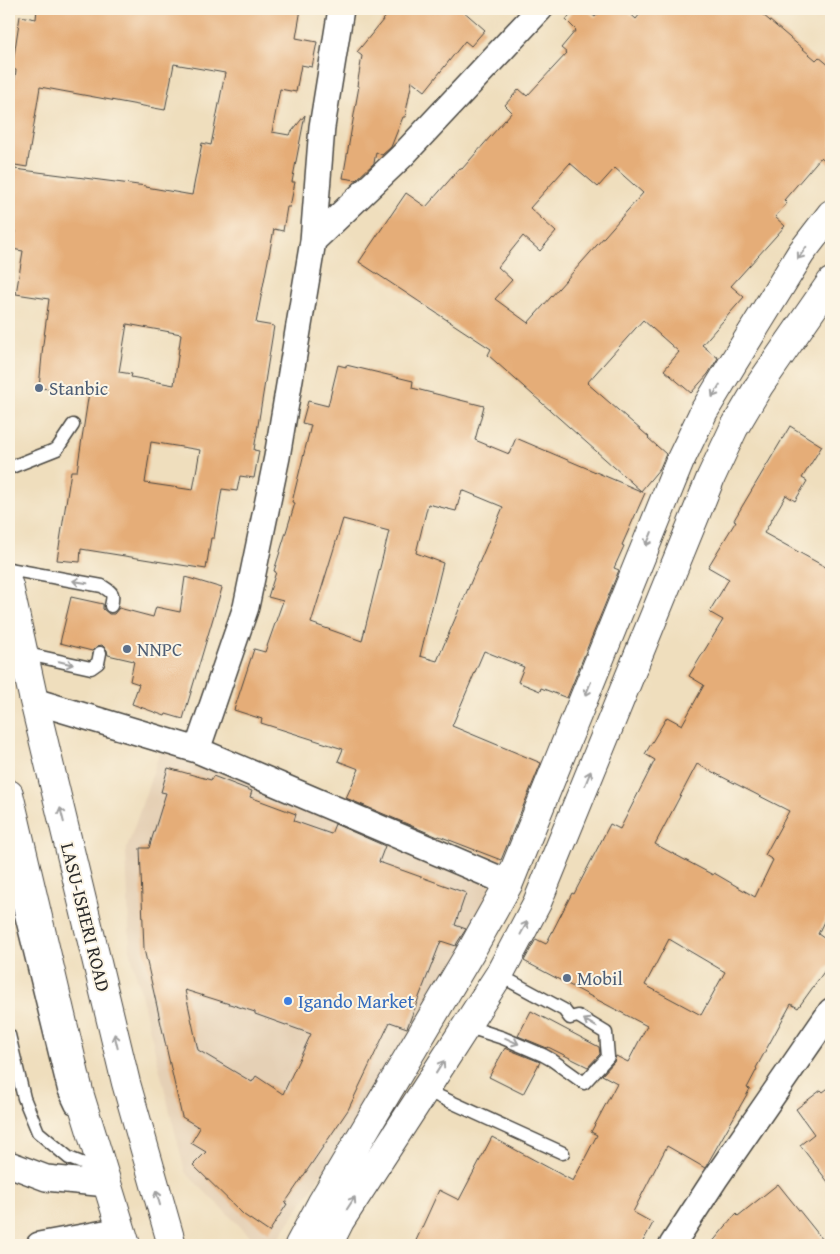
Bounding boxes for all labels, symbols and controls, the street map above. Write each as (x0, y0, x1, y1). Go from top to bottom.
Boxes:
one-way arrow (797, 246, 807, 260)
place label: Stanbic (49, 374, 108, 402)
marker: Stanbic (33, 382, 45, 394)
one-way arrow (710, 383, 720, 397)
one-way arrow (643, 531, 653, 546)
one-way arrow (72, 576, 88, 586)
place label: NNPC (137, 635, 182, 663)
marker: NNPC (121, 643, 133, 655)
one-way arrow (58, 659, 74, 668)
one-way arrow (582, 681, 592, 696)
one-way arrow (584, 771, 593, 786)
one-way arrow (57, 808, 66, 824)
street label: LASU-ISHERI ROAD (54, 840, 118, 994)
one-way arrow (519, 920, 529, 935)
place label: Mobil (577, 964, 623, 992)
marker: Mobil (561, 972, 573, 984)
place label: Igando Market (298, 987, 415, 1015)
marker: Igando Market (282, 995, 294, 1007)
one-way arrow (584, 1017, 598, 1027)
one-way arrow (111, 1034, 120, 1050)
one-way arrow (504, 1037, 519, 1047)
one-way arrow (435, 1060, 445, 1074)
one-way arrow (153, 1191, 163, 1207)
one-way arrow (347, 1196, 357, 1210)

